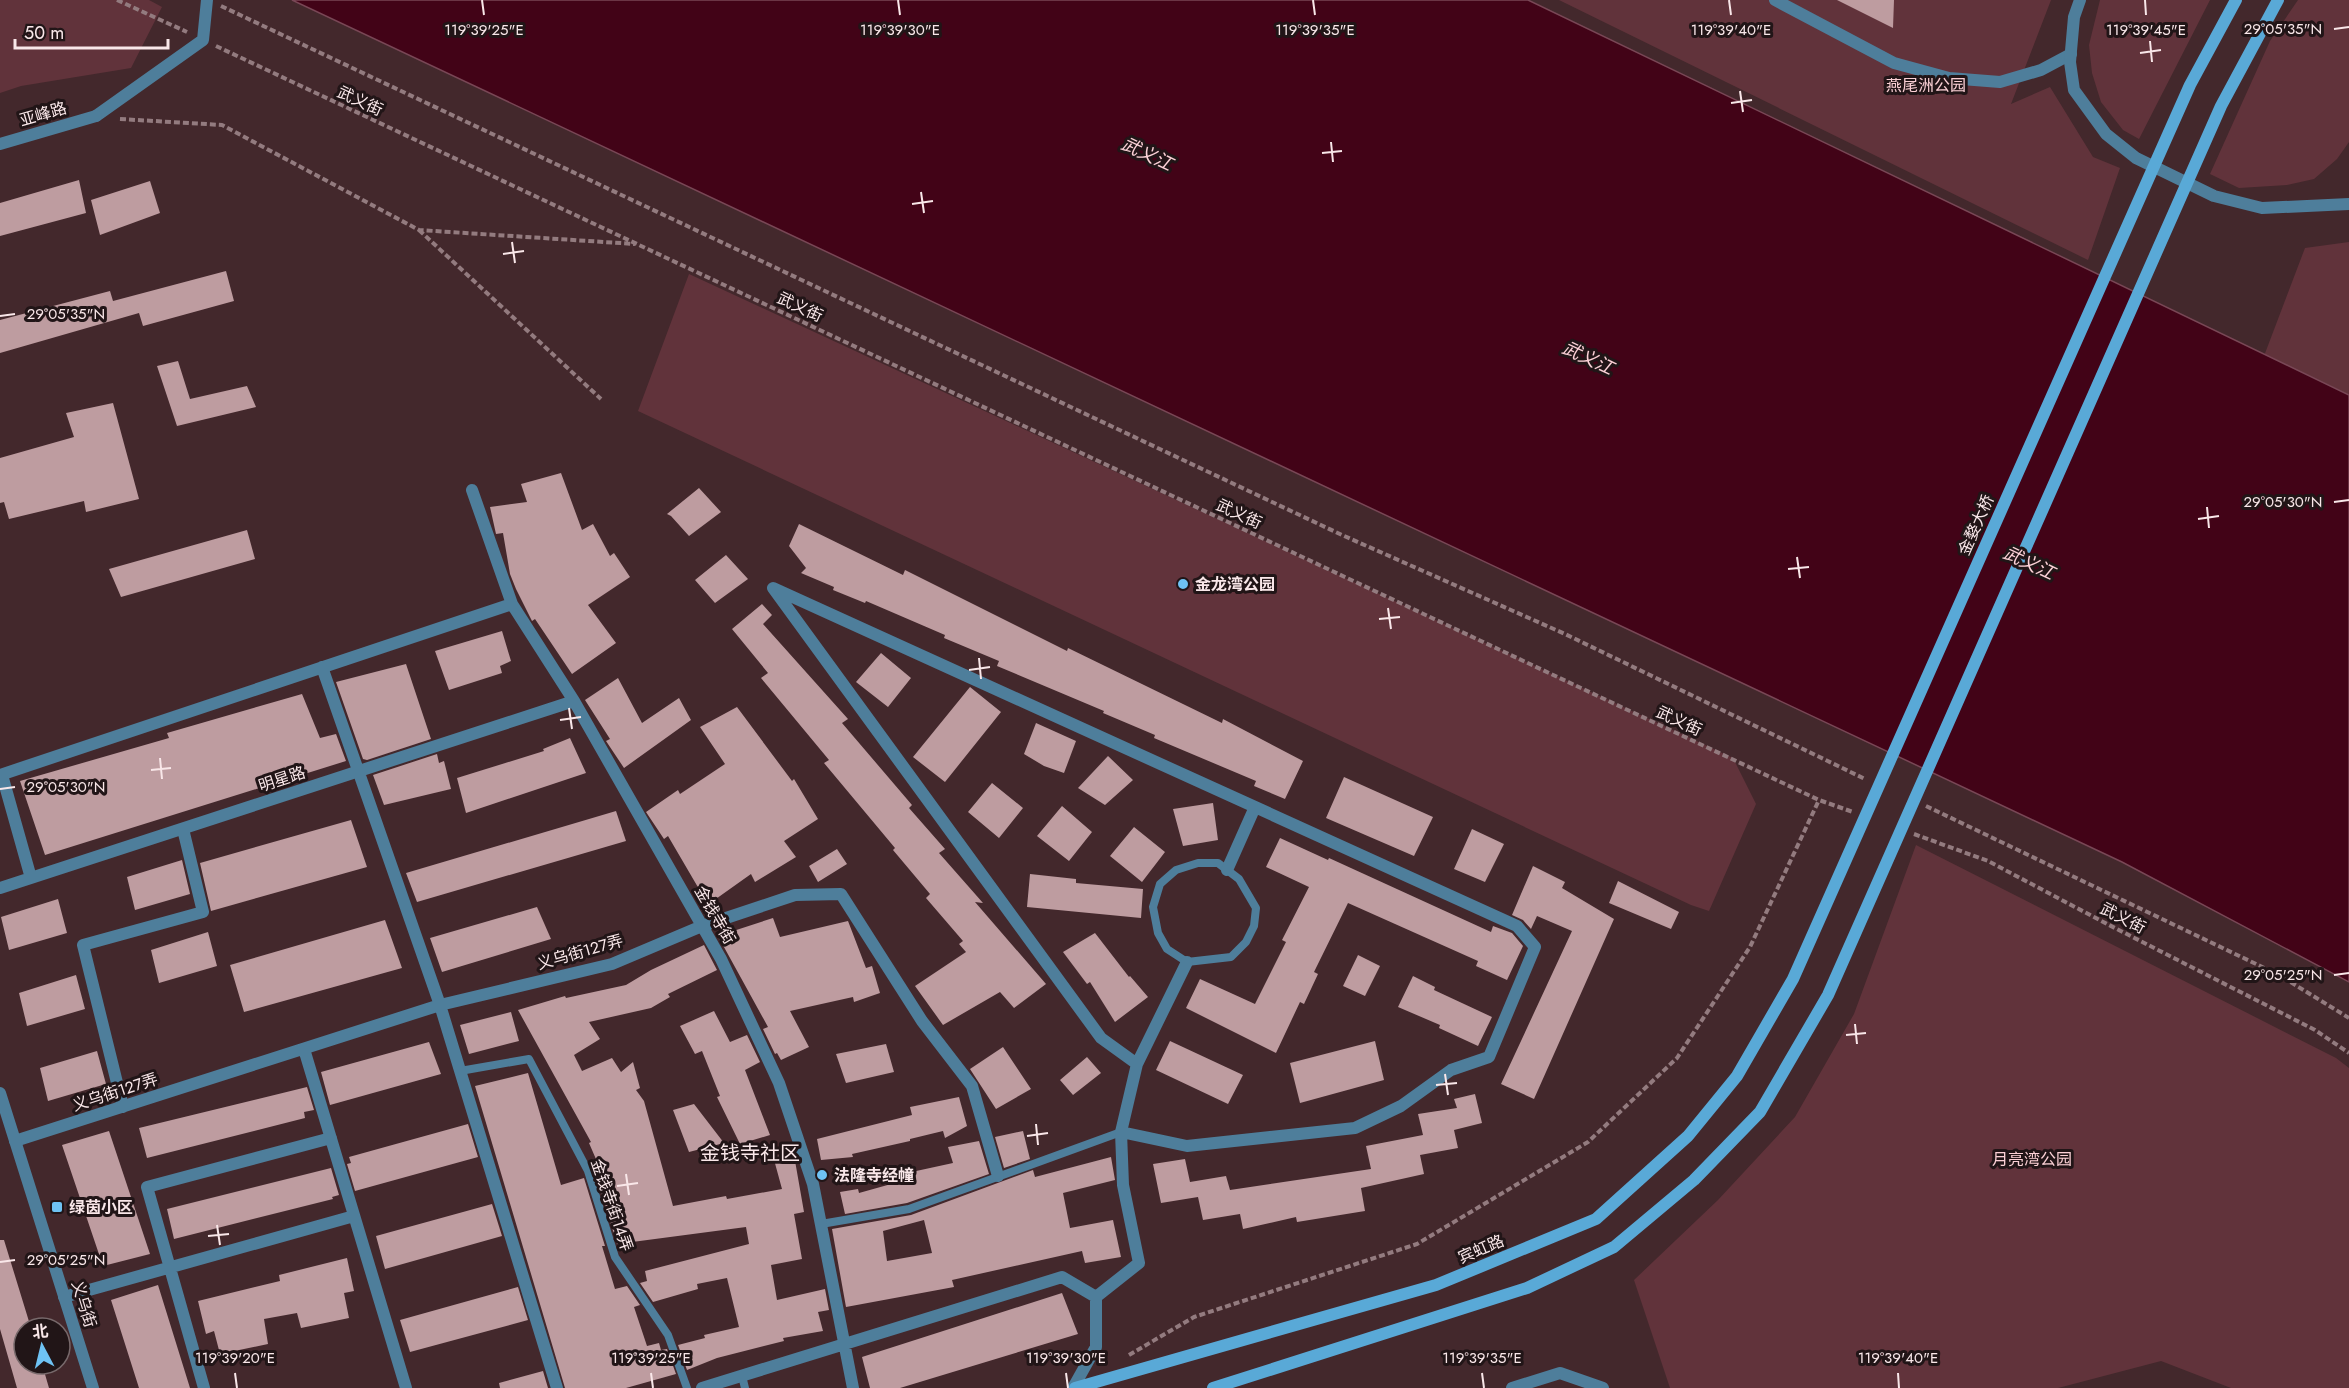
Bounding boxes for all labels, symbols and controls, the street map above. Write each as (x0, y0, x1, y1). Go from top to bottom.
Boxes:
scale bar (15, 12, 168, 50)
text: 29°05'35"N (2244, 18, 2322, 40)
text: 119°39'25"E (444, 19, 524, 41)
text: 119°39'30"E (860, 19, 940, 41)
text: 119°39'35"E (1275, 19, 1355, 41)
text: 119°39'40"E (1691, 19, 1771, 41)
text: 119°39'45"E (2106, 19, 2186, 41)
text: 50 m (24, 20, 64, 46)
park label: 燕尾洲公园 (1886, 74, 1966, 97)
street label: 武义街 (333, 80, 387, 122)
street label: 亚峰路 (17, 96, 69, 132)
water label: 武义江 (1117, 131, 1179, 178)
street label: 武义街 (773, 286, 827, 328)
text: 29°05'35"N (27, 303, 105, 325)
water label: 武义江 (1558, 335, 1620, 382)
street label: 金婺大桥 (1952, 491, 2000, 559)
text: 29°05'30"N (2244, 491, 2322, 513)
street label: 武义街 (1212, 493, 1266, 535)
water label: 武义江 (1999, 540, 2061, 587)
place label: 金龙湾公园 (1195, 573, 1275, 596)
marker: 金龙湾公园 (1176, 577, 1190, 591)
street label: 武义街 (1652, 700, 1706, 742)
street label: 明星路 (256, 761, 308, 797)
text: 29°05'30"N (27, 776, 105, 798)
street label: 金钱寺街 (689, 882, 741, 948)
street label: 武义街 (2096, 897, 2150, 939)
street label: 义乌街127弄 (534, 929, 626, 975)
text: 29°05'25"N (2244, 964, 2322, 986)
street label: 义乌街127弄 (69, 1067, 161, 1117)
district label: 金钱寺社区 (700, 1139, 800, 1168)
park label: 月亮湾公园 (1992, 1148, 2072, 1171)
street label: 金钱寺街14弄 (585, 1156, 639, 1254)
place label: 法隆寺经幢 (834, 1164, 914, 1187)
marker: 法隆寺经幢 (815, 1168, 829, 1182)
place label: 绿茵小区 (69, 1196, 133, 1219)
marker: 绿茵小区 (50, 1200, 64, 1214)
street label: 宾虹路 (1454, 1229, 1508, 1269)
text: 29°05'25"N (27, 1249, 105, 1271)
street label: 义乌街 (66, 1278, 102, 1330)
north arrow (12, 1316, 72, 1376)
text: 北 (31, 1319, 50, 1344)
text: 119°39'20"E (195, 1347, 275, 1369)
text: 119°39'25"E (611, 1347, 691, 1369)
text: 119°39'30"E (1026, 1347, 1106, 1369)
text: 119°39'35"E (1442, 1347, 1522, 1369)
text: 119°39'40"E (1858, 1347, 1938, 1369)

